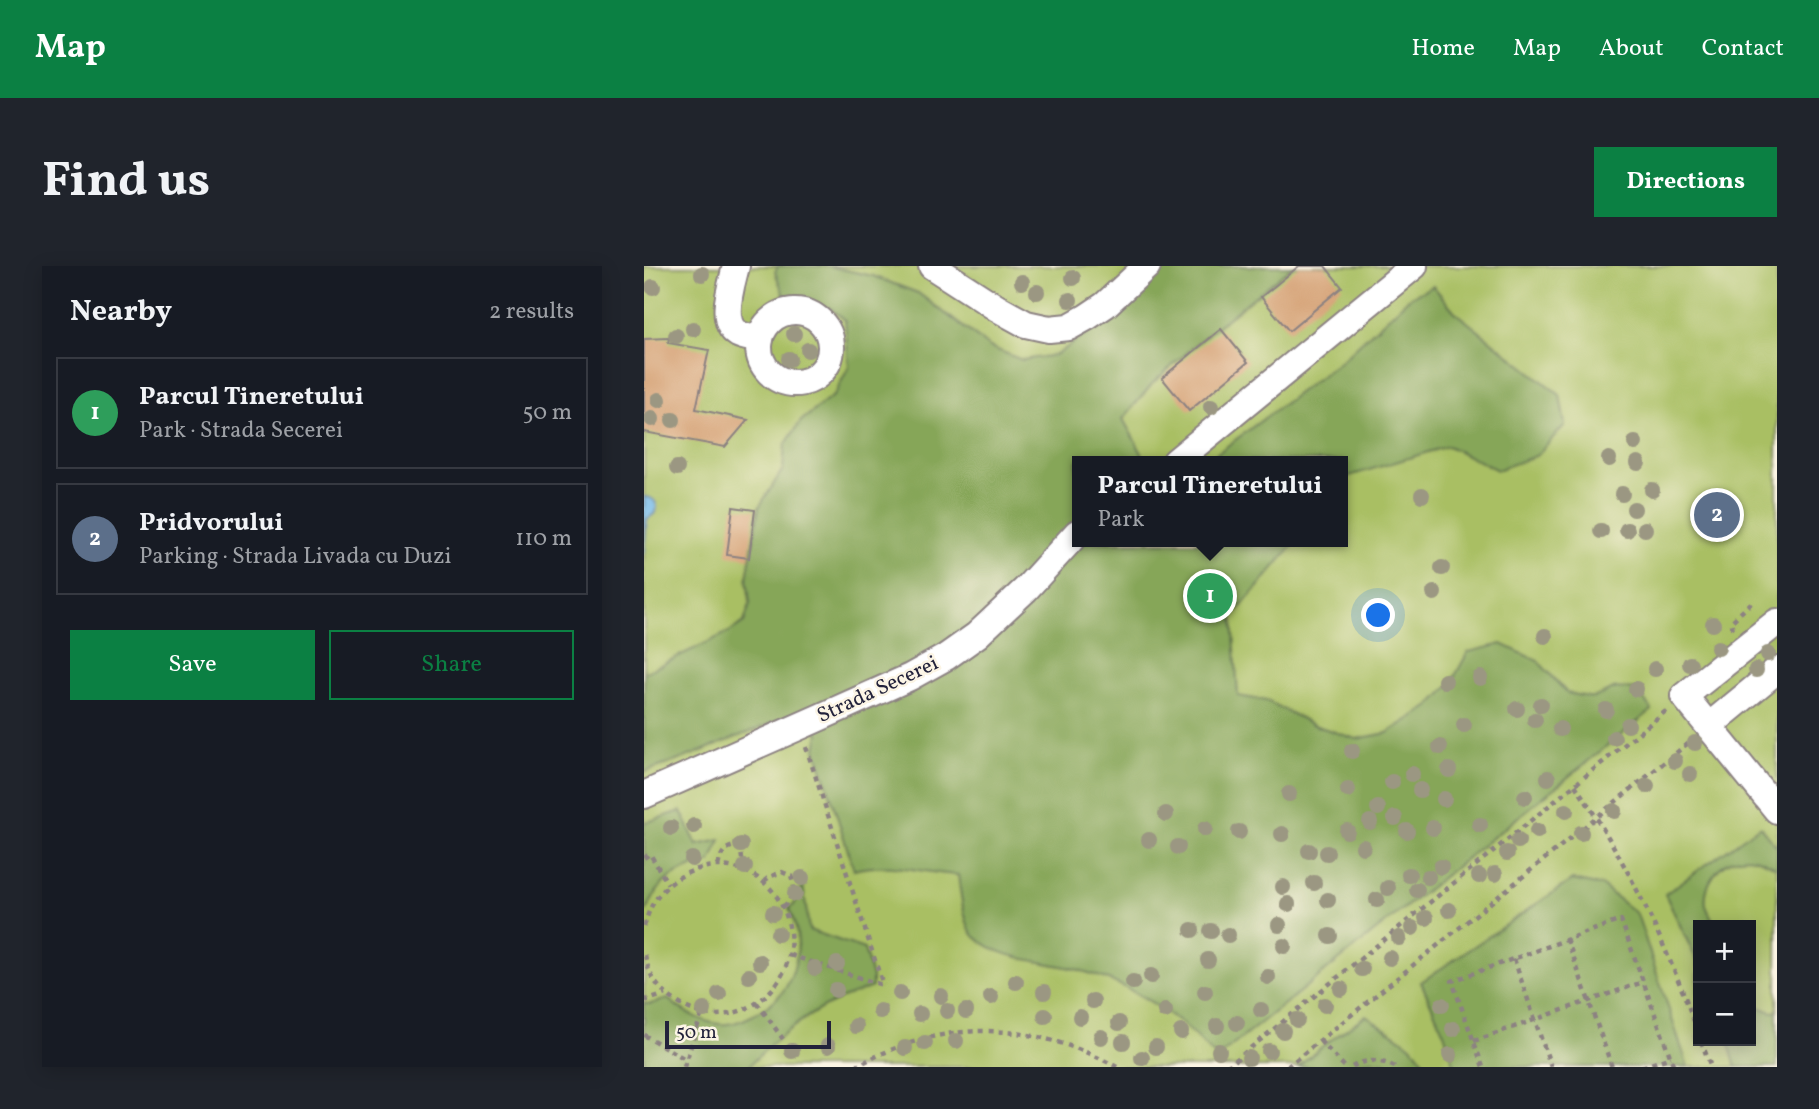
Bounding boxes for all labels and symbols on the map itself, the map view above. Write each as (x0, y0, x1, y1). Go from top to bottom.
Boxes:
pin: 2 (1694, 489, 1740, 541)
pin: 1 (1187, 570, 1233, 622)
your location (1361, 598, 1395, 632)
street label: Strada Secerei (813, 649, 943, 731)
scale bar (665, 1018, 831, 1050)

